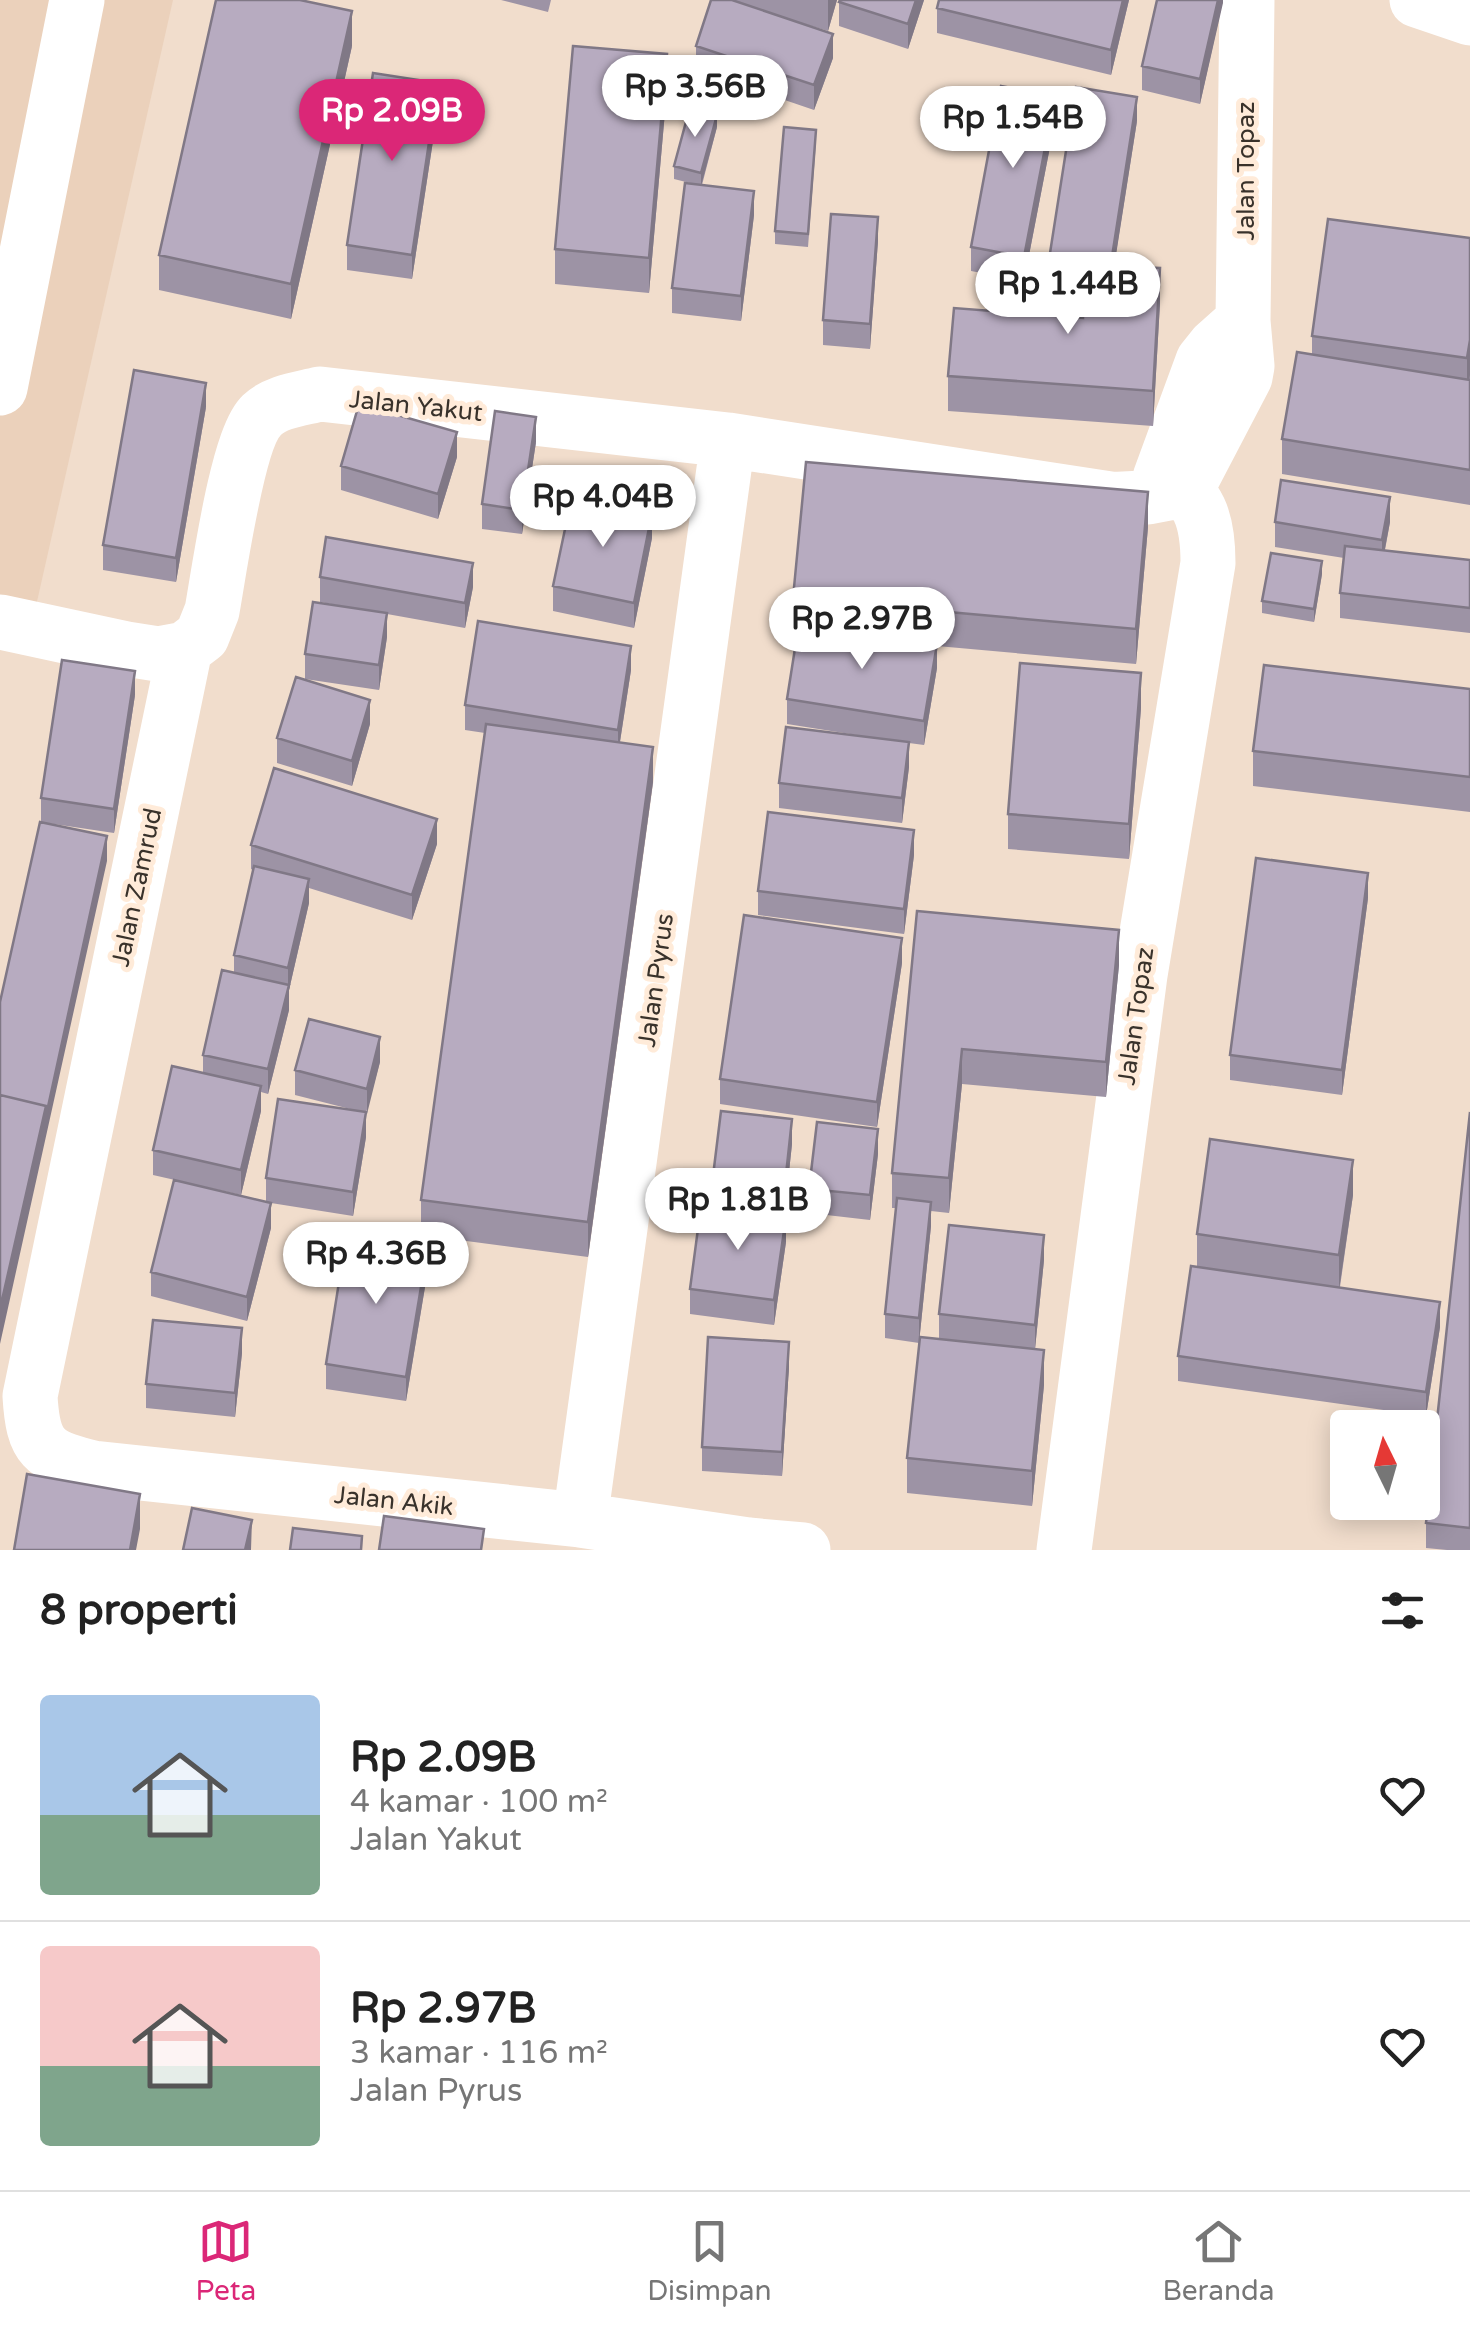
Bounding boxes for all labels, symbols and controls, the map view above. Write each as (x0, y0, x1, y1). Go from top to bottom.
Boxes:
pin: Rp 3.56B (592, 55, 798, 140)
text: Rp 3.56B (624, 68, 766, 106)
pin: Rp 2.09B (289, 79, 495, 164)
pin: Rp 1.54B (910, 86, 1116, 171)
text: Rp 2.09B (321, 92, 463, 130)
text: Rp 1.54B (942, 99, 1084, 137)
street label: Jalan Topaz (1231, 102, 1261, 240)
pin: Rp 1.44B (965, 252, 1171, 337)
text: Rp 1.44B (997, 265, 1139, 303)
street label: Jalan Yakut (348, 384, 485, 428)
pin: Rp 4.04B (500, 465, 706, 550)
text: Rp 4.04B (532, 478, 674, 516)
pin: Rp 2.97B (759, 587, 965, 672)
text: Rp 2.97B (791, 600, 933, 638)
street label: Jalan Zamrud (106, 805, 168, 969)
street label: Jalan Pyrus (632, 911, 680, 1049)
street label: Jalan Topaz (1111, 945, 1161, 1087)
pin: Rp 1.81B (635, 1168, 841, 1253)
text: Rp 1.81B (667, 1181, 809, 1219)
pin: Rp 4.36B (273, 1222, 479, 1307)
text: Rp 4.36B (305, 1235, 447, 1273)
north arrow (1330, 1410, 1440, 1520)
map controls (1330, 1410, 1440, 1520)
street label: Jalan Akik (333, 1480, 455, 1522)
icon: filters (1375, 1583, 1430, 1638)
text: 8 properti (40, 1585, 238, 1636)
text: Rp 2.09B (350, 1732, 536, 1783)
icon: home (120, 1735, 240, 1855)
icon: heart (1375, 1768, 1430, 1823)
text: 4 kamar · 100 m² (350, 1783, 608, 1821)
text: Jalan Yakut (350, 1821, 522, 1859)
text: Rp 2.97B (350, 1983, 536, 2034)
icon: home (120, 1986, 240, 2106)
icon: heart (1375, 2019, 1430, 2074)
text: 3 kamar · 116 m² (350, 2034, 608, 2072)
text: Jalan Pyrus (350, 2072, 522, 2110)
tab: Peta (195, 2214, 256, 2308)
tab: Disimpan (647, 2214, 771, 2308)
tab: Beranda (1162, 2214, 1275, 2308)

